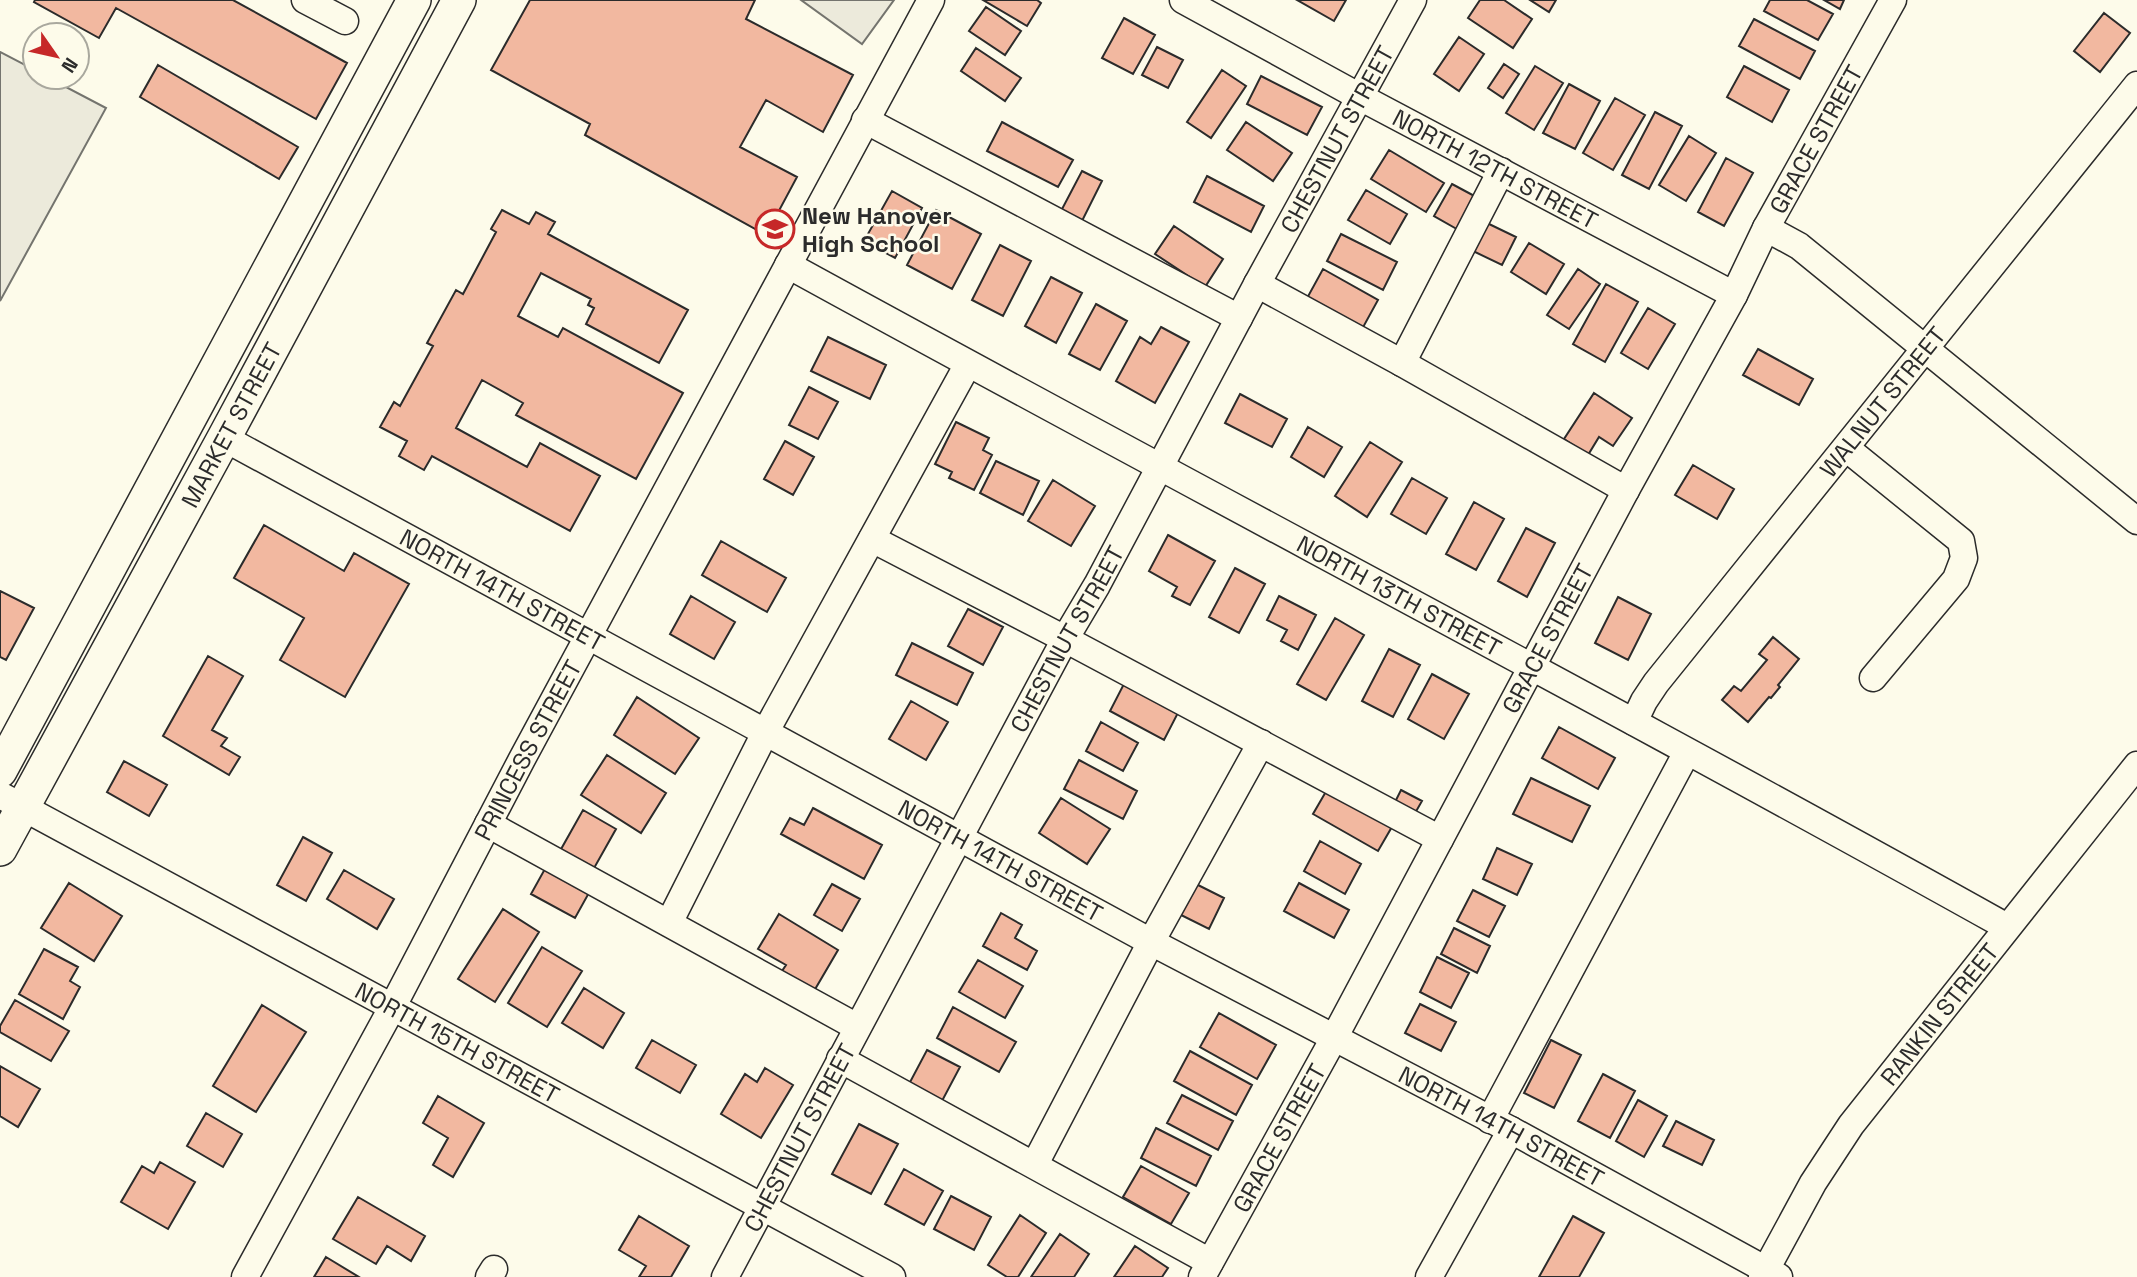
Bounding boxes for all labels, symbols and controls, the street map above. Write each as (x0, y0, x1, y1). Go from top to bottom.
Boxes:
north arrow (21, 21, 91, 91)
street label: CHESTNUT STREET (1273, 40, 1400, 238)
text: N (56, 53, 84, 77)
street label: GRACE STREET (1762, 59, 1869, 219)
street label: NORTH 12TH STREET (1387, 102, 1603, 236)
place label: New Hanover High School (802, 200, 952, 259)
school or university icon: New Hanover High School (754, 208, 796, 250)
street label: WALNUT STREET (1812, 320, 1952, 483)
street label: MARKET STREET (174, 337, 288, 513)
street label: NORTH 14TH STREET (395, 521, 610, 658)
street label: NORTH 13TH STREET (1292, 528, 1507, 663)
street label: CHESTNUT STREET (1003, 540, 1131, 738)
street label: GRACE STREET (1494, 558, 1600, 719)
street label: PRINCESS STREET (467, 654, 588, 846)
street label: NORTH 14TH STREET (893, 792, 1108, 928)
street label: RANKIN STREET (1873, 937, 2005, 1092)
street label: NORTH 15TH STREET (350, 974, 565, 1110)
street label: CHESTNUT STREET (737, 1038, 862, 1237)
street label: GRACE STREET (1225, 1058, 1332, 1218)
street label: NORTH 14TH STREET (1393, 1059, 1610, 1194)

